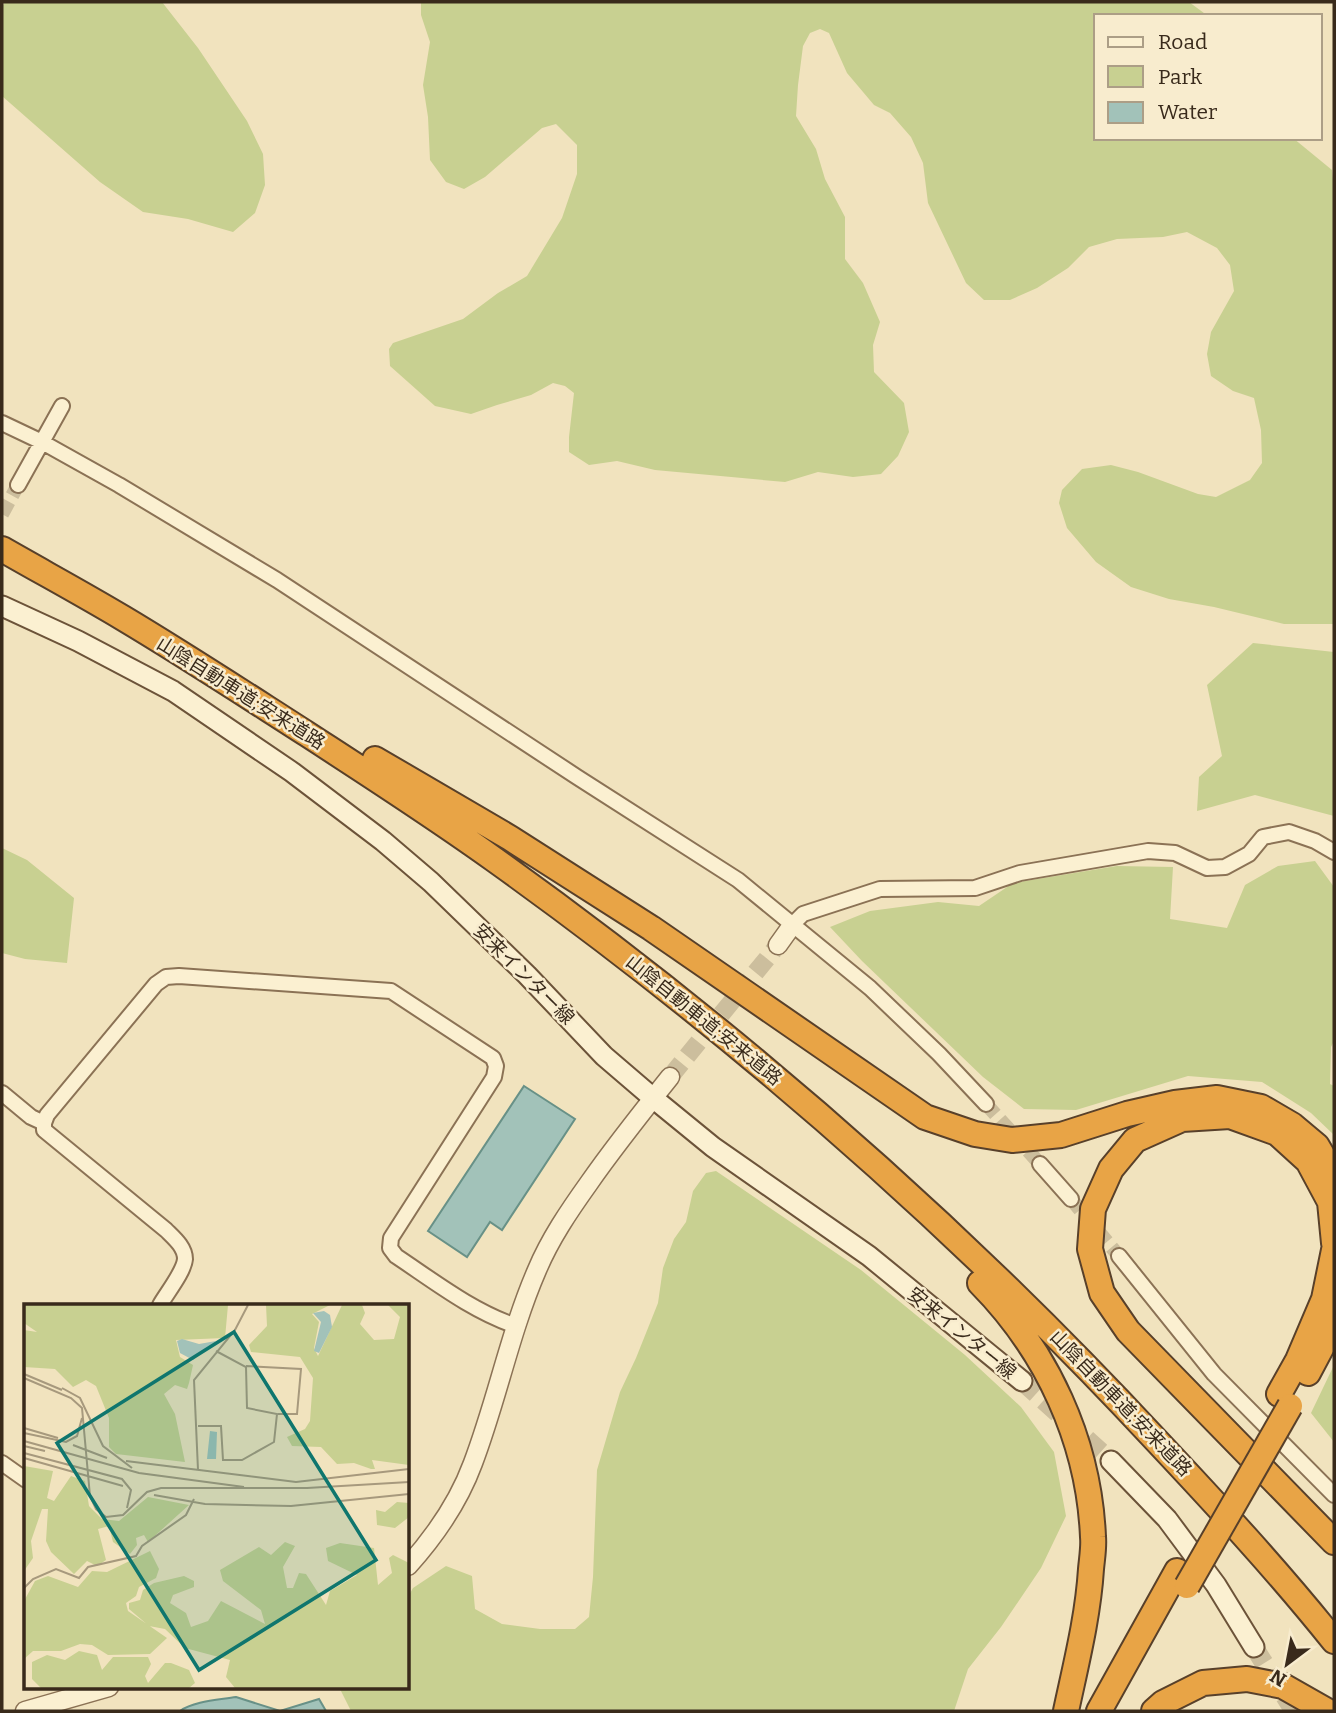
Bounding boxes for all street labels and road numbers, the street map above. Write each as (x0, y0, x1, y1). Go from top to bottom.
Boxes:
street label: 山陰自動車道;安来道路 (153, 632, 329, 754)
street label: 安来インター線 (469, 919, 579, 1029)
street label: 山陰自動車道;安来道路 (621, 950, 787, 1090)
street label: 安来インター線 (903, 1282, 1021, 1384)
street label: 山陰自動車道;安来道路 (1045, 1325, 1197, 1481)

